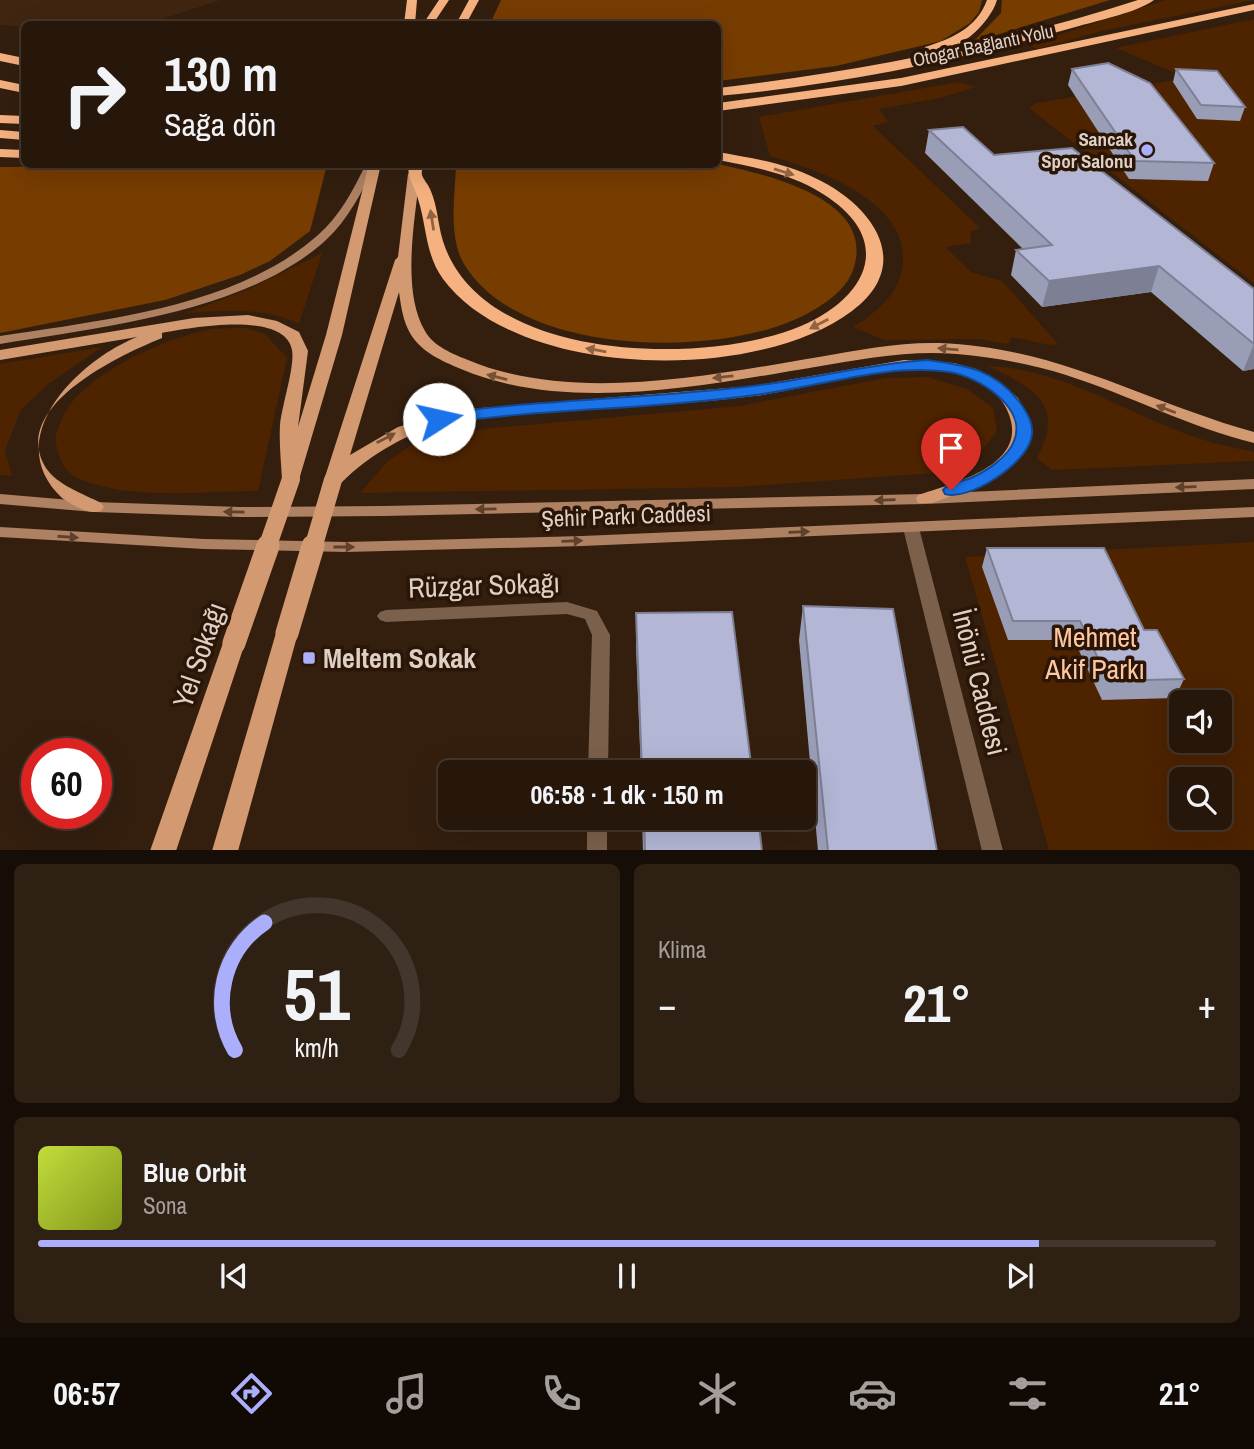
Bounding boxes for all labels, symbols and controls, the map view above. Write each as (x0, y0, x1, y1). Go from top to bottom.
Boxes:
street label: Otogar Bağlantı Yolu (910, 17, 1056, 73)
text: 130 m (164, 40, 278, 106)
icon: right (49, 49, 140, 140)
text: Sağa dön (164, 103, 276, 146)
place label: Sancak Spor Salonu (1041, 126, 1133, 174)
marker: Sancak Spor Salonu (1139, 142, 1155, 158)
one-way arrow (773, 167, 794, 177)
one-way arrow (426, 209, 437, 231)
one-way arrow (808, 317, 828, 329)
one-way arrow (937, 343, 959, 354)
one-way arrow (585, 344, 607, 355)
one-way arrow (485, 371, 507, 382)
one-way arrow (712, 372, 734, 383)
position arrow (402, 382, 476, 456)
one-way arrow (1155, 404, 1176, 415)
pin (921, 418, 981, 490)
icon: arrive (932, 429, 970, 467)
one-way arrow (376, 433, 396, 444)
one-way arrow (1175, 481, 1197, 492)
one-way arrow (874, 494, 896, 506)
street label: Şehir Parkı Caddesi (541, 497, 711, 534)
one-way arrow (475, 503, 497, 515)
one-way arrow (223, 506, 245, 517)
one-way arrow (788, 527, 810, 538)
one-way arrow (57, 532, 79, 543)
one-way arrow (561, 535, 583, 547)
one-way arrow (334, 541, 356, 553)
street label: Rüzgar Sokağı (407, 563, 561, 607)
street label: Yel Sokağı (163, 597, 235, 713)
street label: İnönü Caddesi (943, 605, 1017, 759)
park label: Mehmet Akif Parkı (1044, 618, 1145, 688)
place label: Meltem Sokak (323, 639, 476, 677)
marker: Meltem Sokak (301, 650, 317, 666)
map controls (1169, 690, 1232, 830)
button: sound (1169, 690, 1232, 753)
speed limit sign: 60 (21, 738, 112, 829)
button: search (1169, 767, 1232, 830)
text: 06:58 · 1 dk · 150 m (530, 777, 724, 812)
text: Klima (658, 934, 706, 965)
text: 51 (284, 945, 351, 1043)
text: 21° (903, 968, 971, 1038)
text: − (658, 979, 676, 1030)
text: + (1198, 979, 1216, 1030)
text: km/h (295, 1030, 339, 1064)
text: Blue Orbit (143, 1155, 246, 1190)
text: Sona (143, 1190, 187, 1221)
icon: previous (215, 1257, 253, 1295)
icon: pause (608, 1257, 646, 1295)
icon: next (1001, 1257, 1039, 1295)
icon: directions (227, 1369, 276, 1418)
icon: music (382, 1369, 431, 1418)
icon: phone (537, 1369, 586, 1418)
icon: climate (693, 1369, 742, 1418)
icon: car (848, 1369, 897, 1418)
icon: filters (1003, 1369, 1052, 1418)
text: 06:57 (53, 1372, 120, 1415)
text: 21° (1159, 1372, 1201, 1415)

